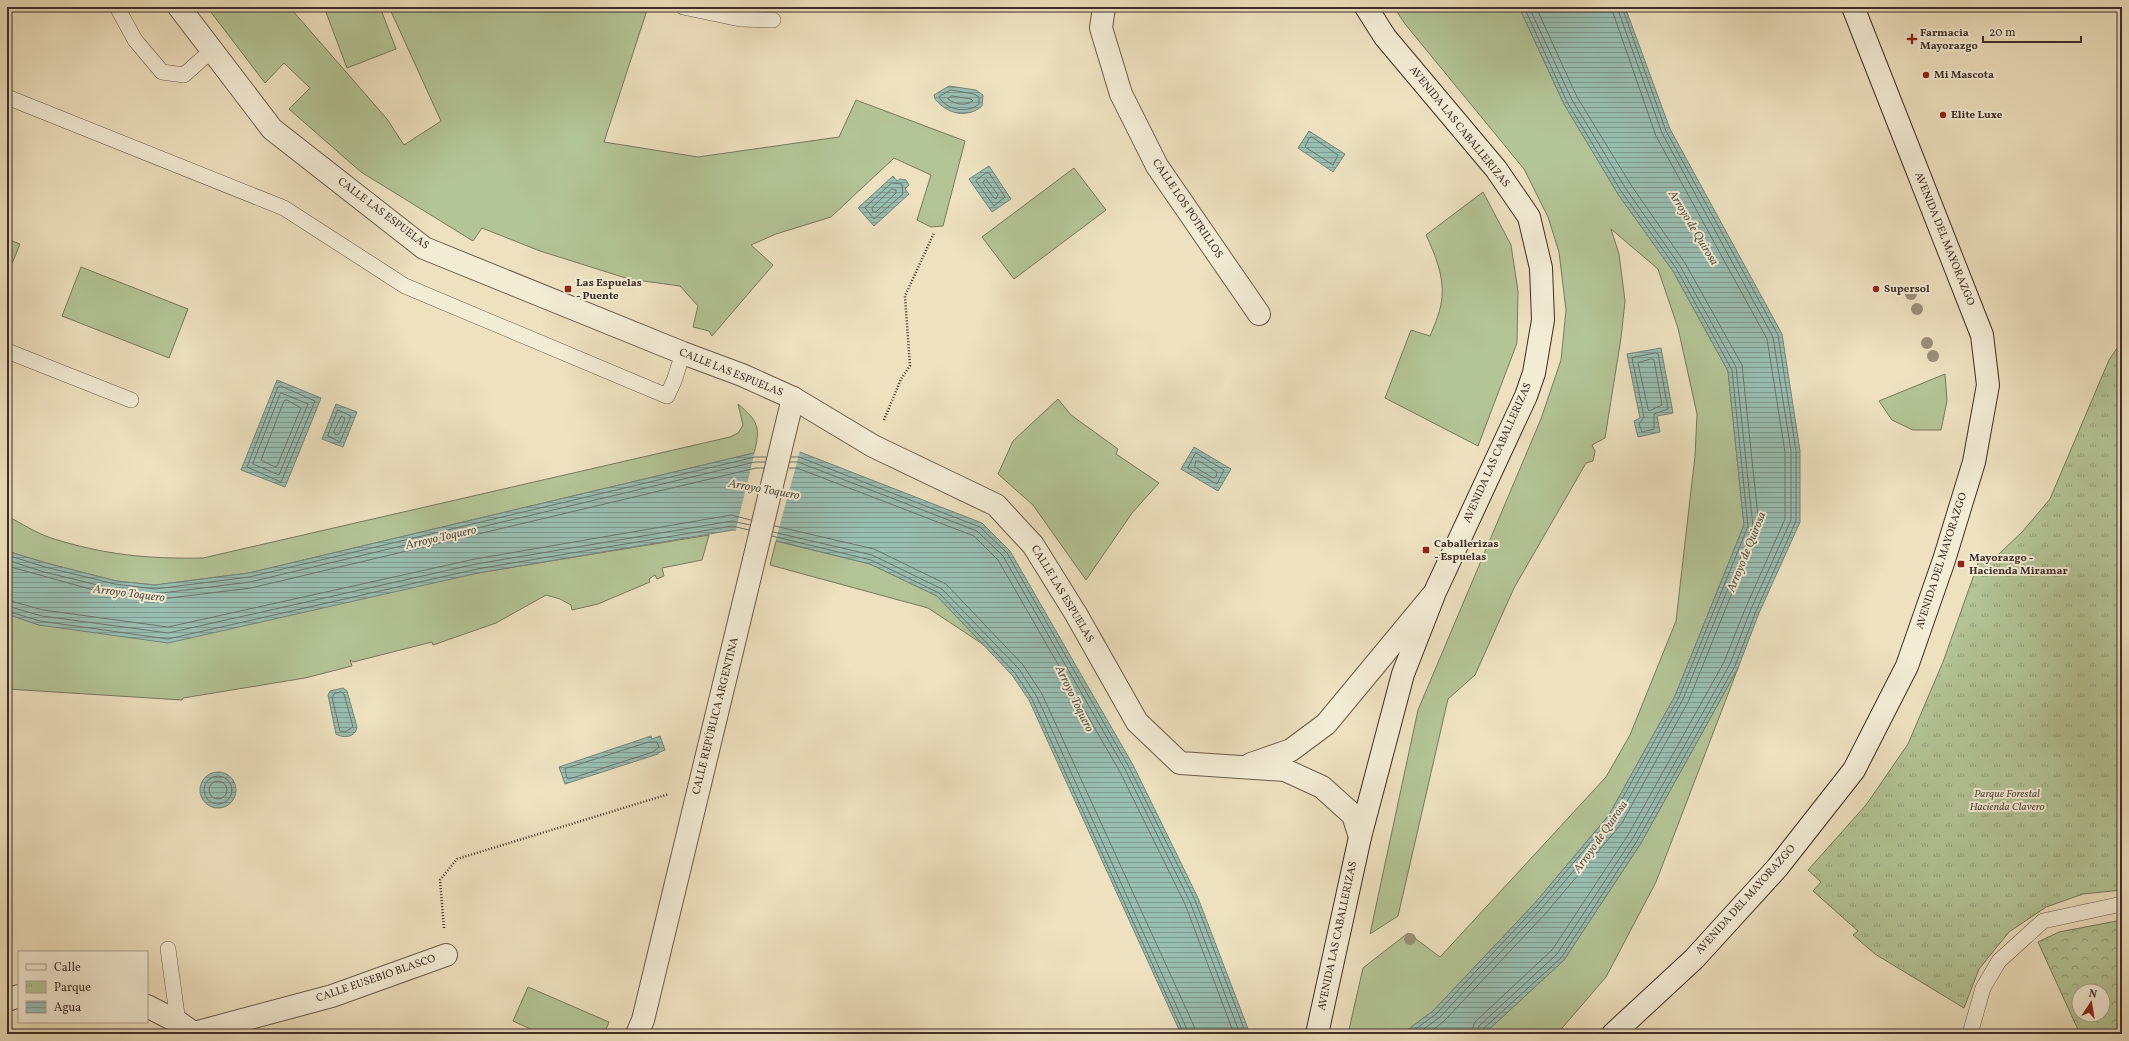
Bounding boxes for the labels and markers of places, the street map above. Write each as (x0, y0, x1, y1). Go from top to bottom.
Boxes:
place label: Farmacia Mayorazgo (1920, 26, 1978, 54)
marker: Farmacia Mayorazgo (1907, 34, 1917, 44)
place label: Mi Mascota (1934, 68, 1994, 83)
marker: Mi Mascota (1921, 70, 1931, 80)
place label: Elite Luxe (1951, 108, 2003, 123)
marker: Elite Luxe (1938, 110, 1948, 120)
place label: Las Espuelas - Puente (576, 276, 642, 304)
place label: Supersol (1884, 282, 1930, 297)
marker: Las Espuelas - Puente (563, 284, 573, 294)
marker: Supersol (1871, 284, 1881, 294)
place label: Caballerizas - Espuelas (1434, 537, 1499, 565)
marker: Caballerizas - Espuelas (1421, 545, 1431, 555)
place label: Mayorazgo - Hacienda Miramar (1969, 551, 2068, 579)
marker: Mayorazgo - Hacienda Miramar (1956, 559, 1966, 569)

